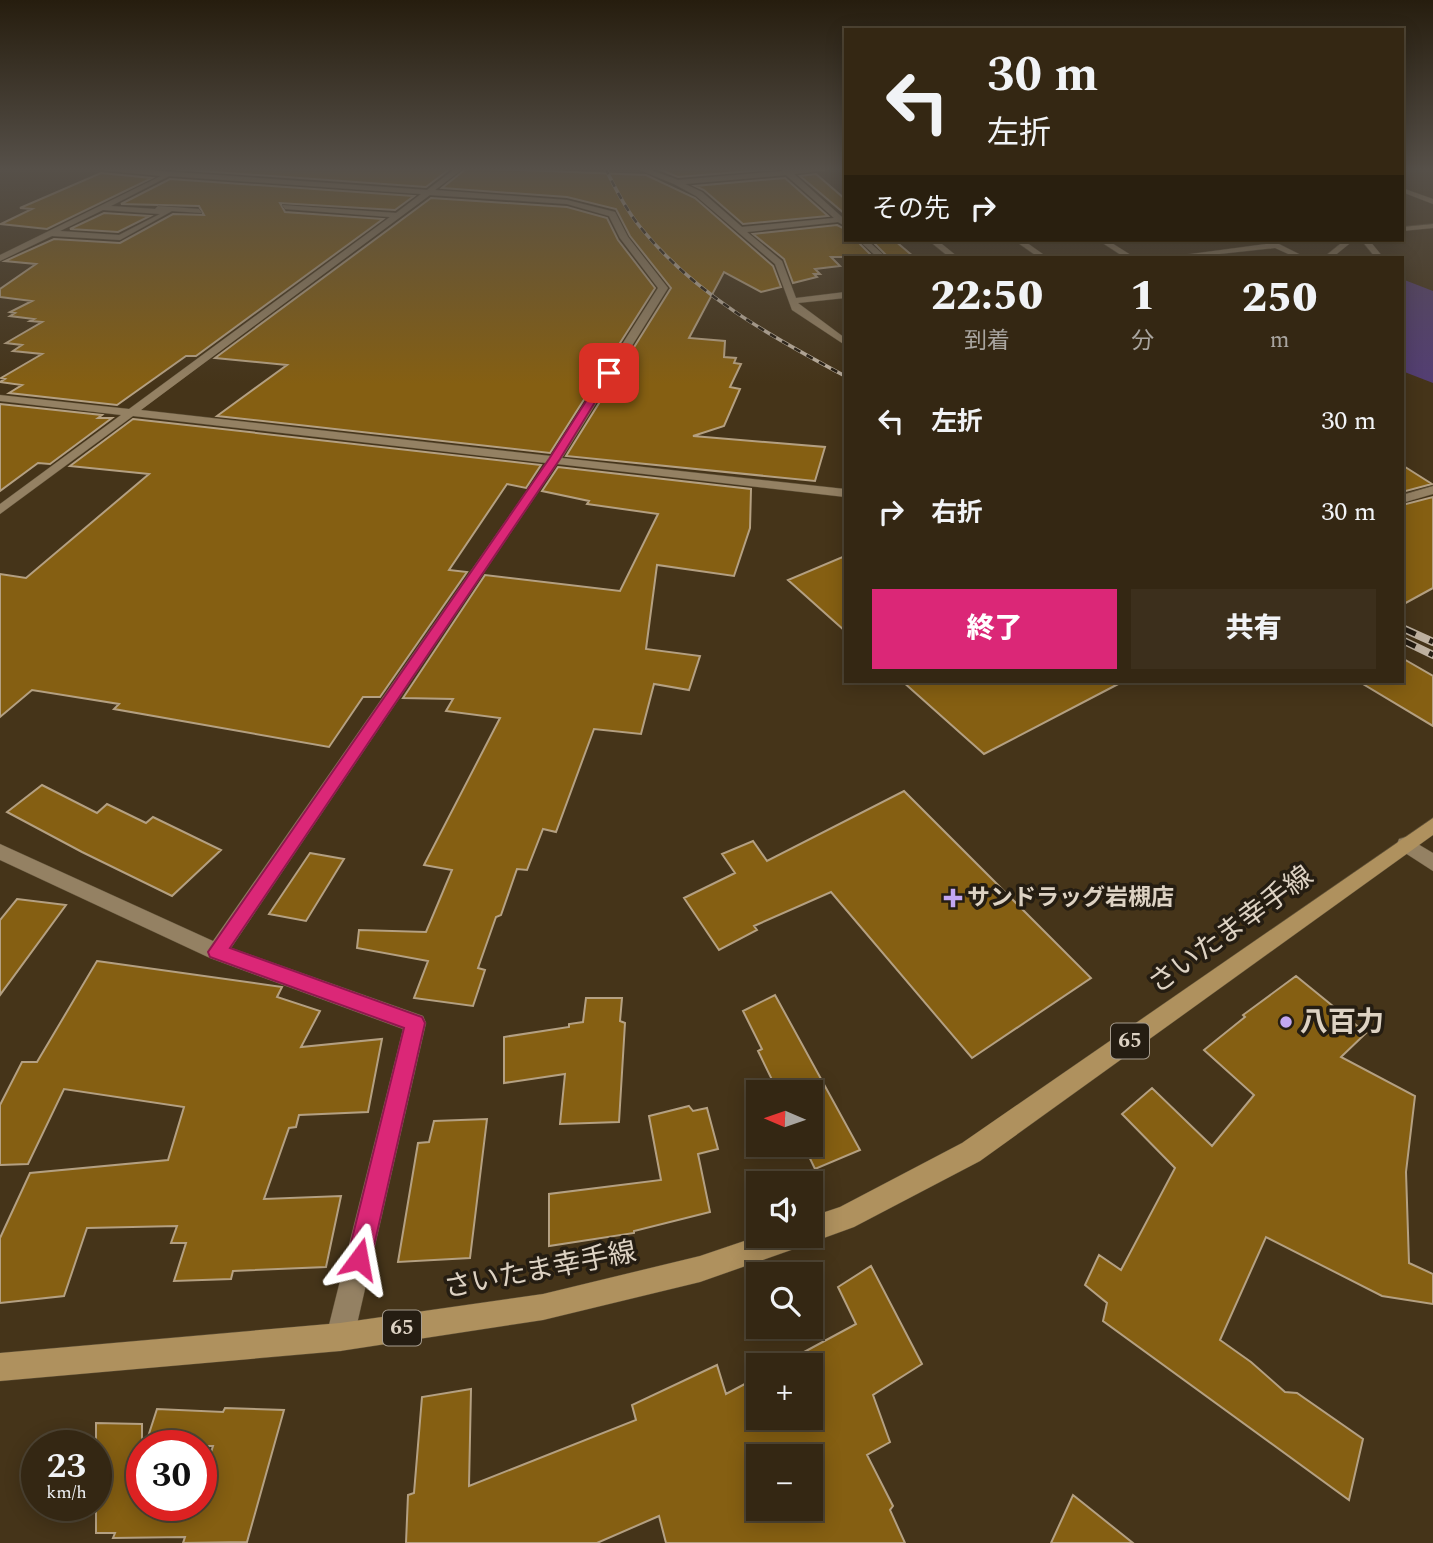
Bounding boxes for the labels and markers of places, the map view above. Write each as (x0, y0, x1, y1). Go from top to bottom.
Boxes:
pin (579, 343, 639, 403)
place label: サンドラッグ岩槻店 (967, 881, 1174, 916)
marker: サンドラッグ岩槻店 (945, 890, 961, 906)
place label: 八百力 (1300, 1001, 1384, 1044)
marker: 八百力 (1278, 1014, 1294, 1030)

